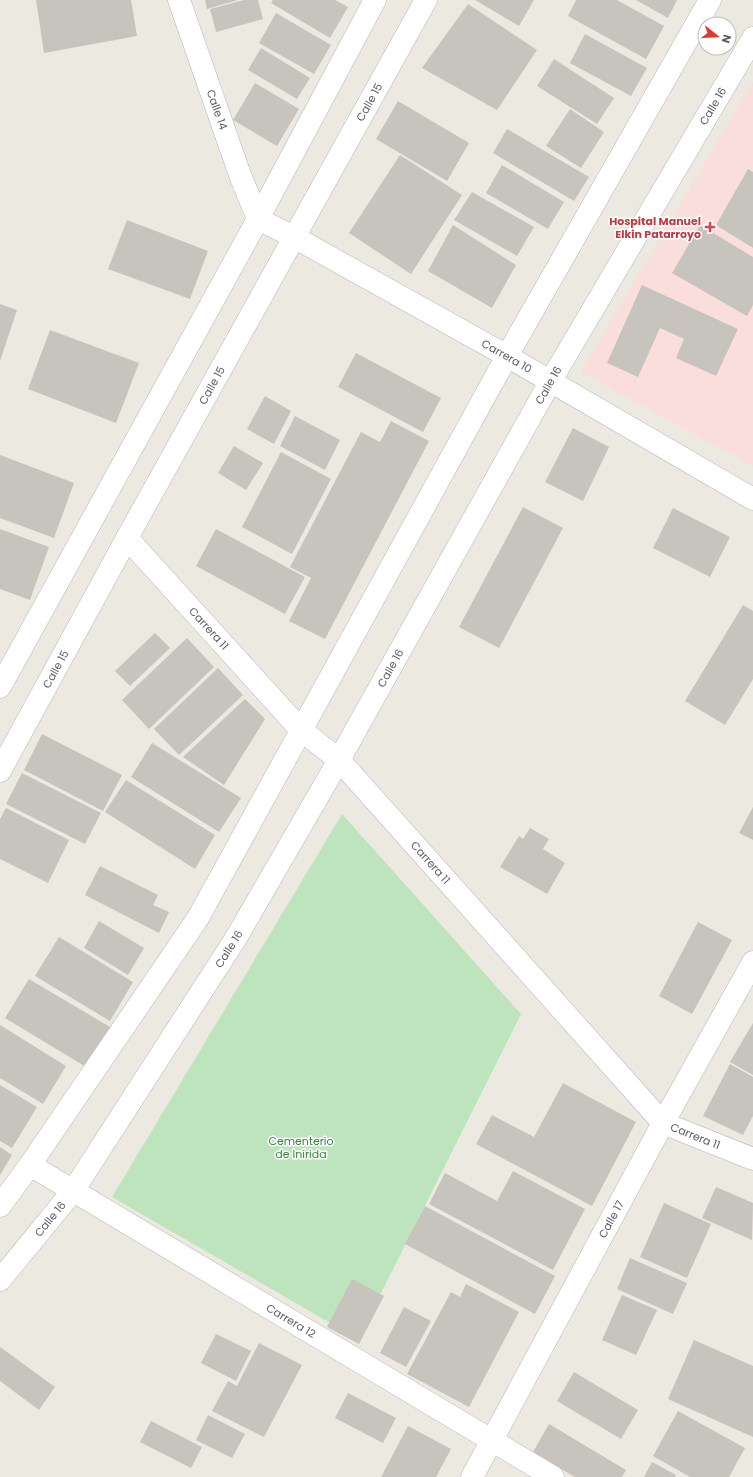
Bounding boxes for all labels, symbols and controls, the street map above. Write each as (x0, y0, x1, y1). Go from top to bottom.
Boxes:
north arrow (697, 16, 737, 56)
text: N (718, 33, 735, 45)
street label: Calle 15 (352, 80, 386, 124)
street label: Calle 16 (695, 84, 730, 128)
street label: Calle 14 (203, 87, 232, 132)
place label: Hospital Manuel Elkin Patarroyo (609, 213, 701, 242)
marker: Hospital Manuel Elkin Patarroyo (704, 221, 716, 233)
street label: Carrera 10 (479, 335, 535, 377)
street label: Calle 15 (195, 363, 229, 407)
street label: Calle 16 (531, 363, 566, 407)
street label: Carrera 11 (185, 604, 232, 653)
street label: Calle 16 (373, 646, 407, 690)
street label: Calle 15 (39, 647, 73, 691)
street label: Carrera 11 (407, 838, 454, 887)
street label: Calle 16 (211, 927, 247, 971)
street label: Carrera 11 (668, 1119, 723, 1153)
park label: Cementerio de Inírida (268, 1133, 334, 1162)
street label: Calle 17 (594, 1197, 628, 1241)
street label: Calle 16 (31, 1198, 69, 1240)
street label: Carrera 12 (263, 1300, 319, 1342)

